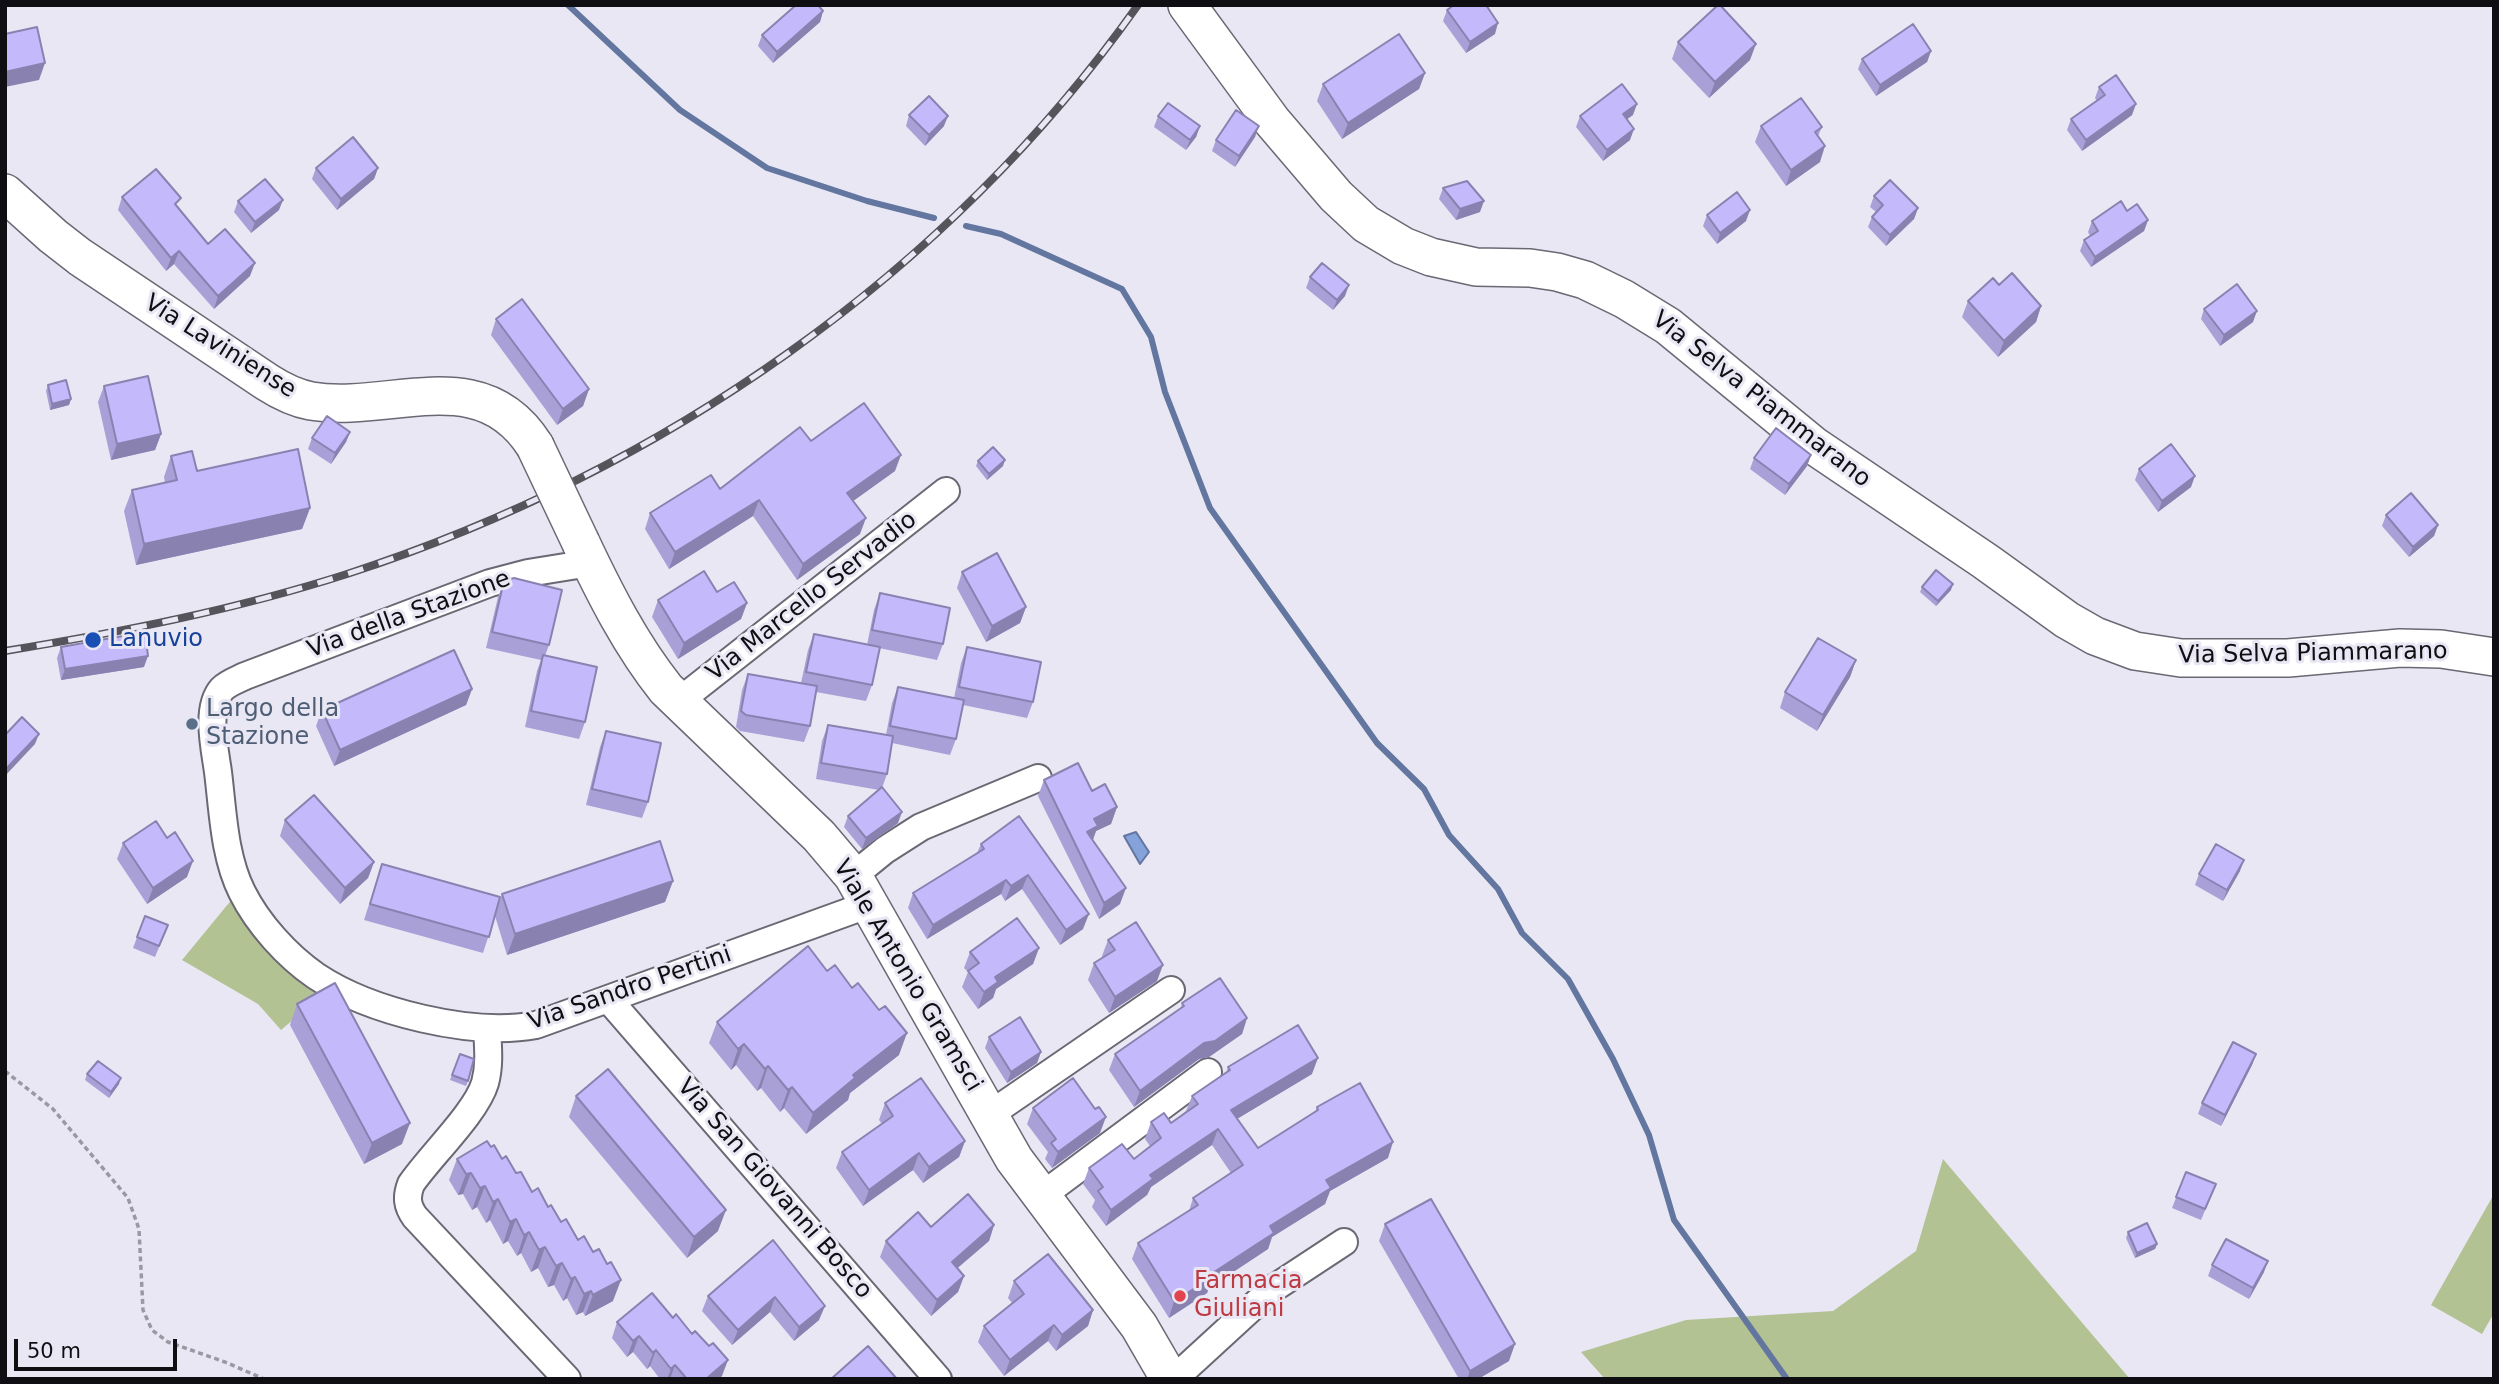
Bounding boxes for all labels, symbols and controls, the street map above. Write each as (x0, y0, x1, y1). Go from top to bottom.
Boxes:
street label: Via Laviniense (139, 289, 301, 405)
street label: Via Selva Piammarano (1646, 306, 1876, 494)
street label: Via Marcello Servadio (701, 506, 923, 688)
street label: Via della Stazione (304, 565, 514, 665)
place label: Lanuvio (109, 626, 203, 654)
marker: Lanuvio (83, 630, 103, 650)
street label: Via Selva Piammarano (2178, 637, 2448, 671)
place label: Largo della Stazione (206, 696, 339, 752)
marker: Largo della Stazione (184, 716, 200, 732)
street label: Viale Antonio Gramsci (826, 855, 988, 1097)
street label: Via Sandro Pertini (525, 941, 735, 1037)
street label: Via San Giovanni Bosco (670, 1073, 878, 1305)
place label: Farmacia Giuliani (1194, 1268, 1302, 1324)
marker: Farmacia Giuliani (1172, 1288, 1188, 1304)
scale bar (18, 1324, 180, 1368)
text: 50 m (27, 1339, 81, 1363)

